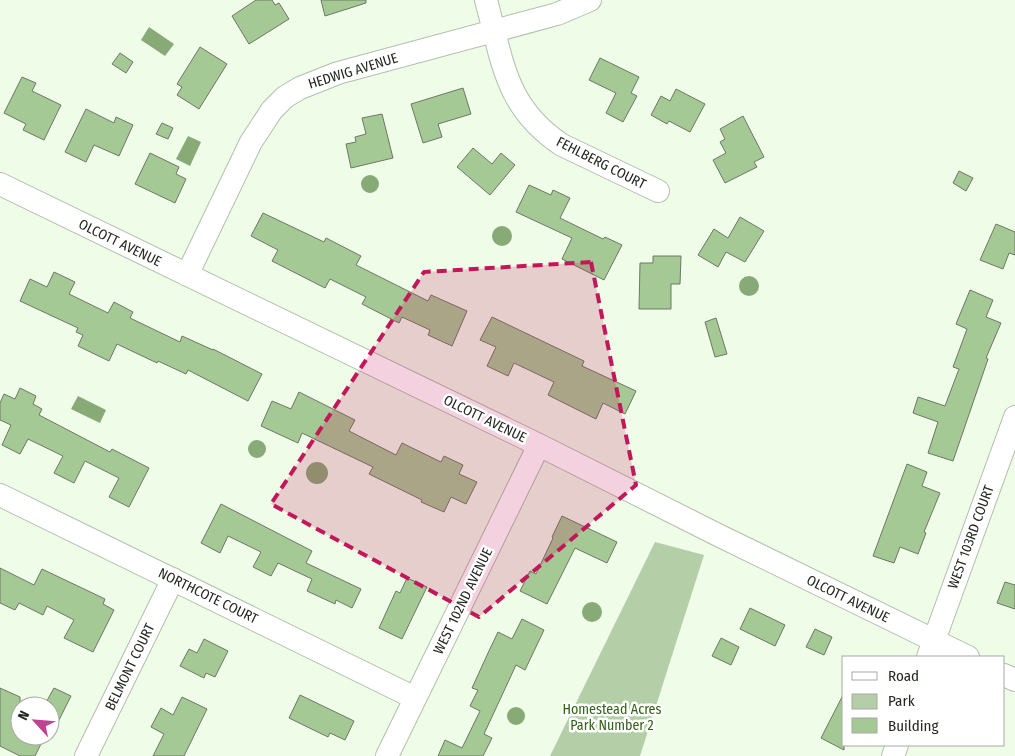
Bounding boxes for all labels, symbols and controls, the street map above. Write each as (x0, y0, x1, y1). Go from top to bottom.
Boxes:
street label: HEDWIG AVENUE (306, 49, 400, 93)
street label: FEHLBERG COURT (553, 133, 649, 193)
street label: OLCOTT AVENUE (76, 216, 165, 271)
street label: OLCOTT AVENUE (441, 392, 530, 447)
street label: WEST 103RD COURT (944, 482, 998, 591)
street label: WEST 102ND AVENUE (430, 545, 496, 657)
street label: NORTHCOTE COURT (155, 565, 261, 628)
street label: OLCOTT AVENUE (804, 572, 893, 627)
street label: BELMONT COURT (102, 620, 159, 713)
legend (842, 656, 1005, 746)
text: Road (888, 667, 919, 685)
text: Park (888, 692, 915, 710)
north arrow (10, 696, 60, 746)
park label: Homestead Acres Park Number 2 (562, 701, 662, 734)
text: N (14, 708, 33, 723)
text: Building (888, 717, 939, 735)

